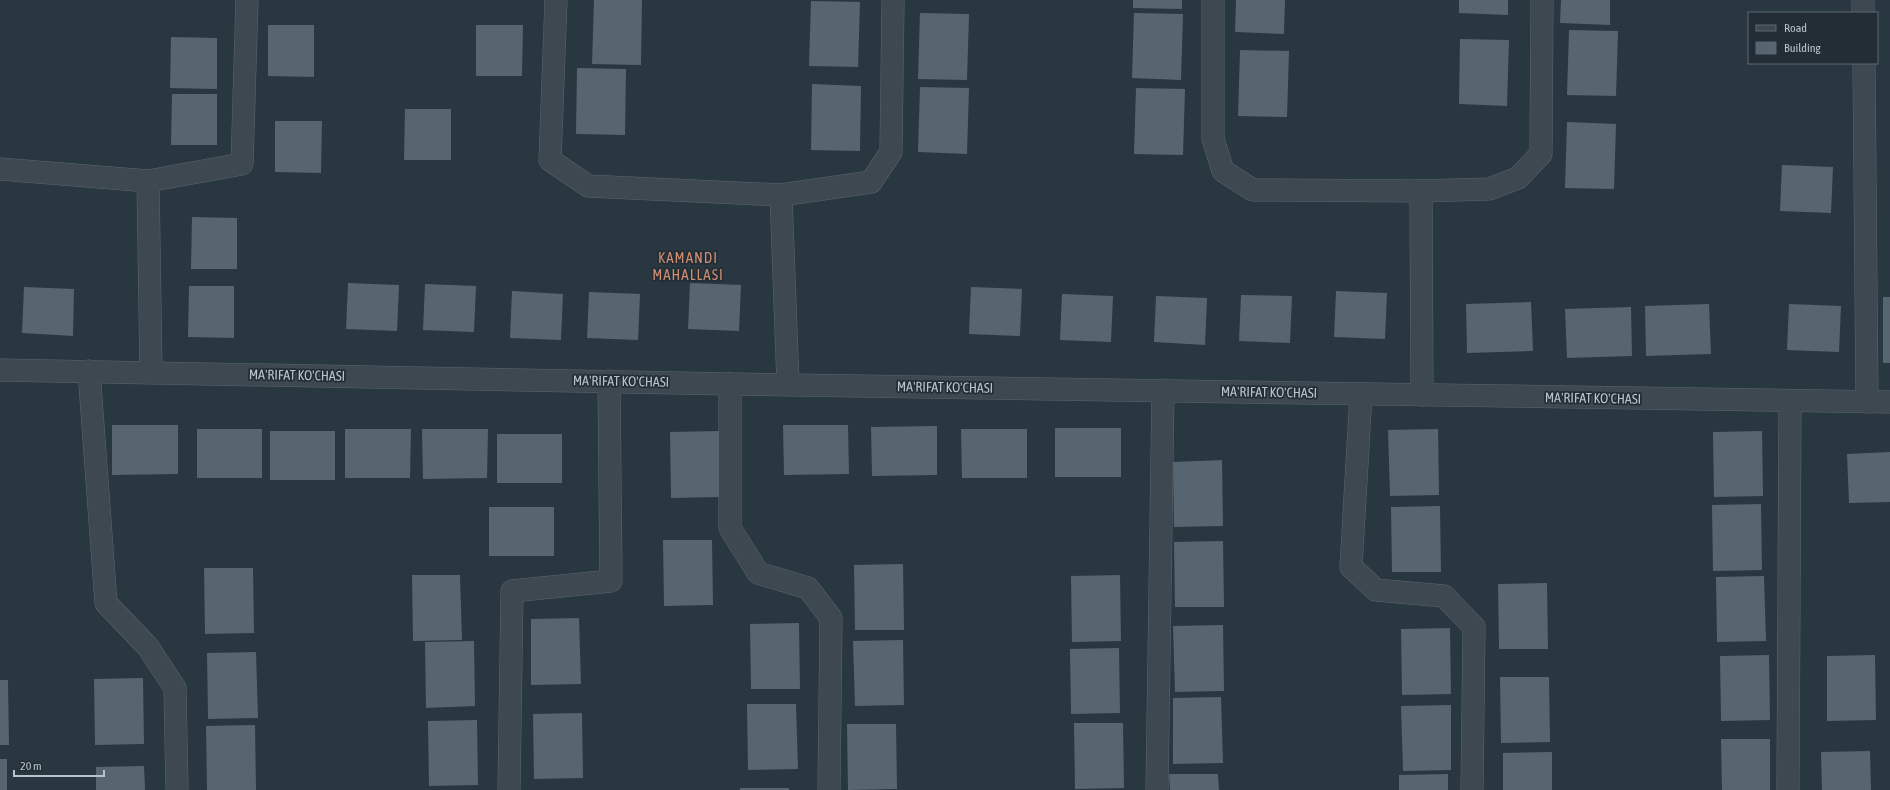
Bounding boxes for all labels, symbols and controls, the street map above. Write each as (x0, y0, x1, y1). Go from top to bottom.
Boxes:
legend (1748, 12, 1878, 64)
text: Road (1784, 21, 1807, 35)
text: Building (1784, 41, 1822, 55)
district label: KAMANDI MAHALLASI (652, 249, 724, 283)
street label: MA'RIFAT KO'CHASI (249, 366, 345, 384)
street label: MA'RIFAT KO'CHASI (573, 372, 669, 390)
street label: MA'RIFAT KO'CHASI (897, 378, 993, 396)
street label: MA'RIFAT KO'CHASI (1221, 383, 1317, 401)
street label: MA'RIFAT KO'CHASI (1545, 389, 1641, 407)
scale bar (14, 752, 104, 778)
text: 20 m (20, 759, 42, 773)

